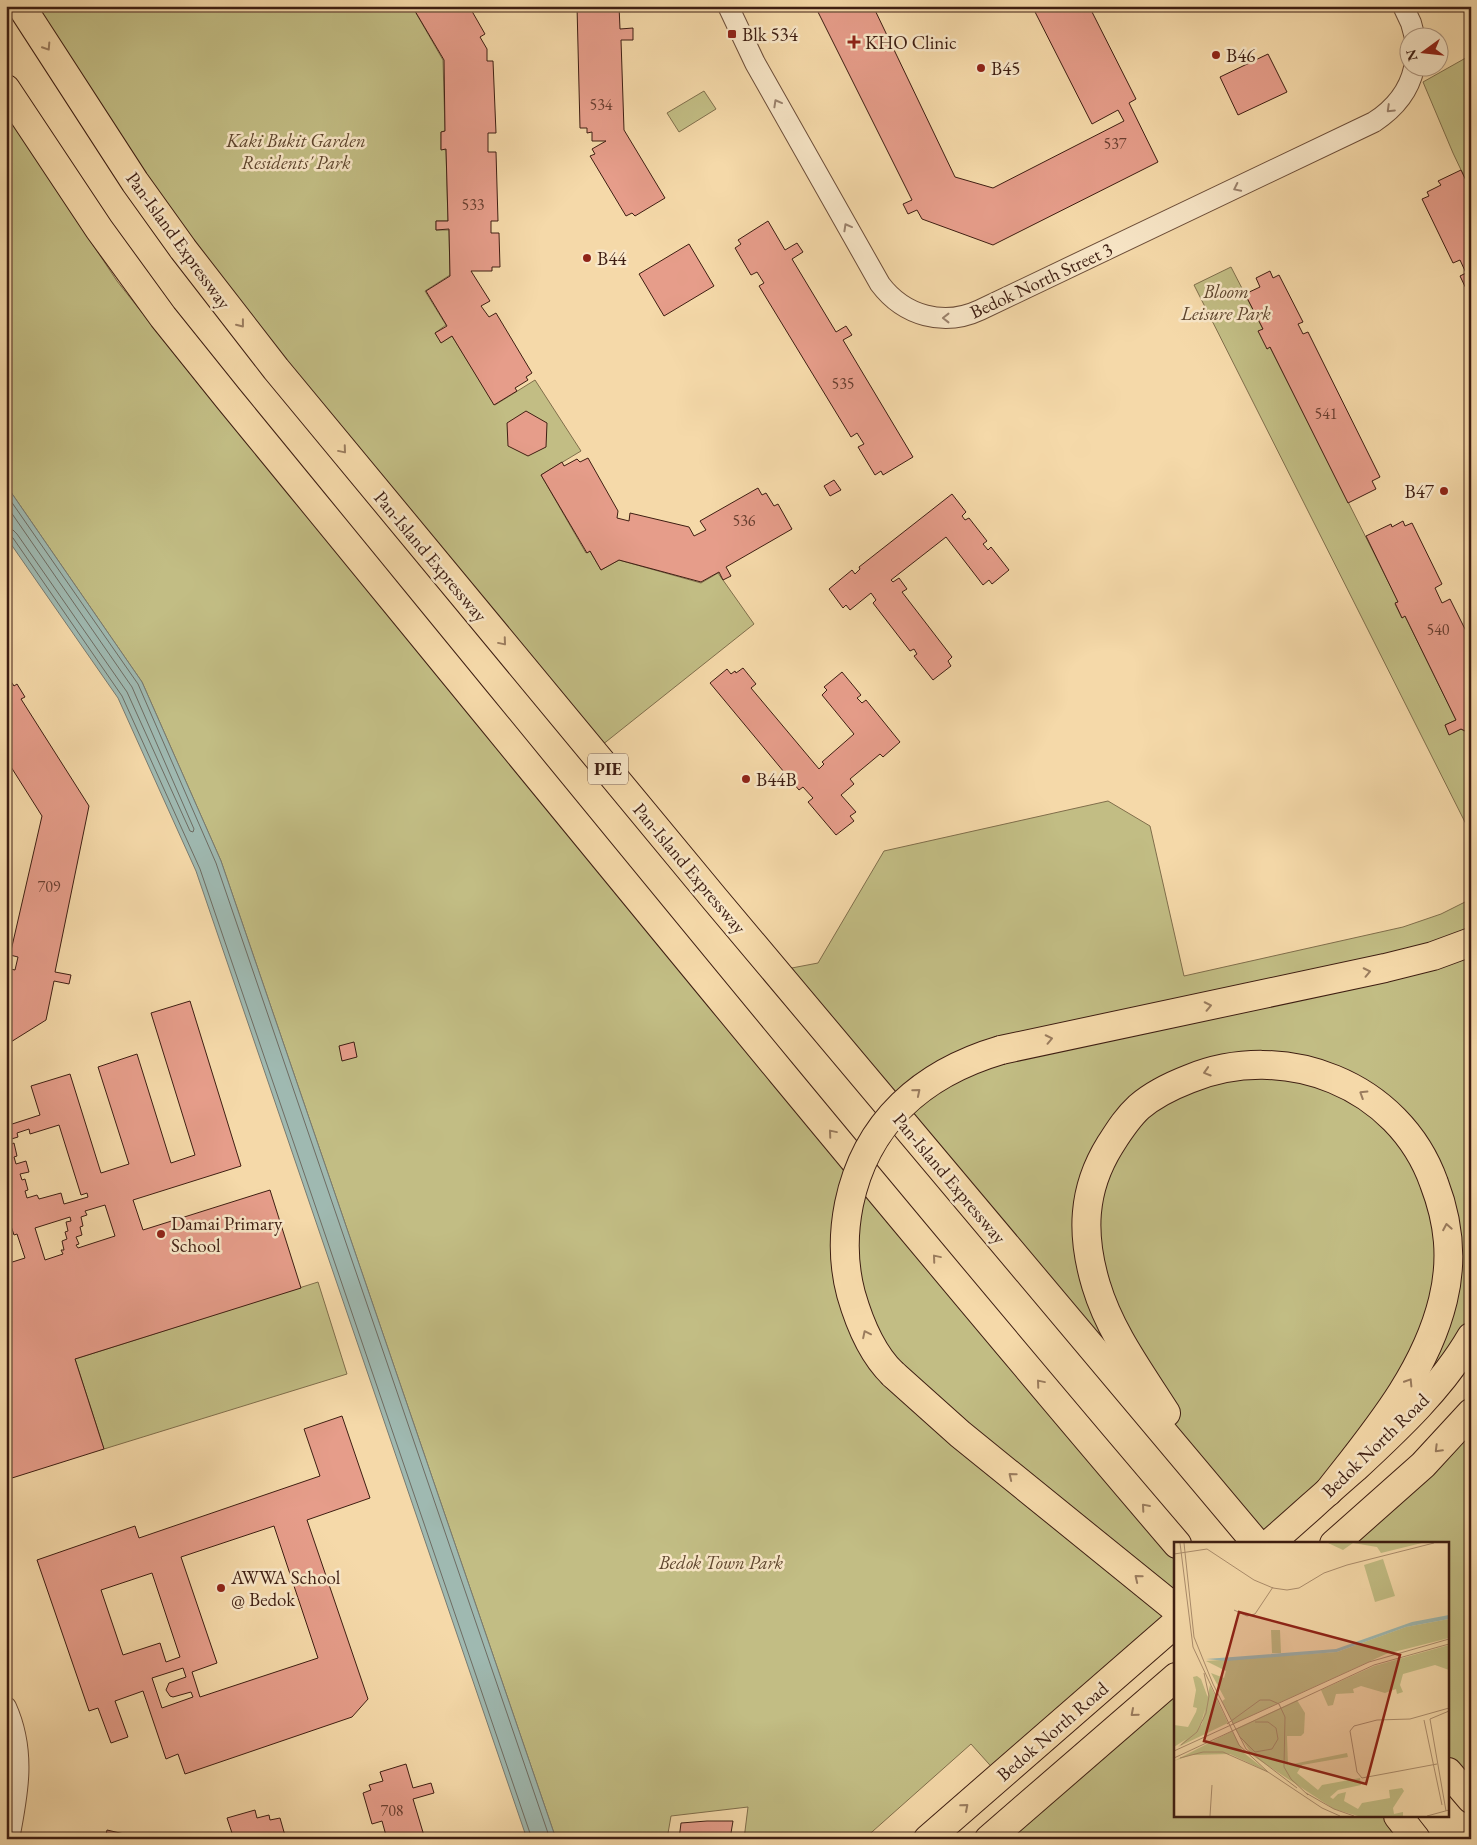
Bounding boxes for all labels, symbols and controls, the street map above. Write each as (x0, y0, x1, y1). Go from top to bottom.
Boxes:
place label: Blk 534 (742, 22, 799, 47)
marker: Blk 534 (726, 28, 738, 40)
north arrow (1400, 28, 1450, 78)
place label: KHO Clinic (865, 30, 957, 55)
marker: KHO Clinic (847, 35, 861, 49)
one-way arrow (41, 42, 51, 51)
place label: B46 (1226, 43, 1255, 68)
text: N (1401, 47, 1422, 63)
marker: B46 (1210, 49, 1222, 61)
place label: B45 (991, 56, 1020, 81)
marker: B45 (975, 62, 987, 74)
house number: 534 (589, 94, 613, 115)
one-way arrow (774, 99, 784, 108)
one-way arrow (1387, 103, 1396, 112)
park label: Kaki Bukit Garden Residents' Park (225, 128, 366, 175)
house number: 537 (1103, 133, 1127, 154)
street label: Pan-Island Expressway (120, 167, 237, 314)
one-way arrow (1234, 182, 1243, 192)
house number: 533 (461, 194, 485, 215)
one-way arrow (843, 223, 853, 232)
street label: Bedok North Street 3 (966, 236, 1117, 325)
place label: B44 (597, 246, 627, 271)
marker: B44 (581, 252, 593, 264)
park label: Bloom Leisure Park (1180, 279, 1271, 326)
one-way arrow (942, 313, 950, 323)
one-way arrow (235, 318, 243, 327)
house number: 535 (831, 373, 855, 394)
house number: 541 (1314, 403, 1338, 424)
one-way arrow (337, 444, 346, 453)
place label: B47 (1405, 479, 1435, 504)
marker: B47 (1438, 485, 1450, 497)
street label: Pan-Island Expressway (368, 486, 493, 628)
house number: 536 (732, 510, 756, 531)
house number: 540 (1426, 619, 1450, 640)
one-way arrow (497, 637, 506, 646)
road number: PIE (588, 754, 628, 784)
place label: B44B (756, 767, 797, 792)
marker: B44B (740, 773, 752, 785)
street label: Pan-Island Expressway (627, 798, 752, 940)
house number: 709 (37, 876, 61, 897)
one-way arrow (1362, 967, 1371, 978)
one-way arrow (1203, 1001, 1212, 1012)
one-way arrow (1044, 1035, 1053, 1045)
one-way arrow (1203, 1067, 1212, 1077)
one-way arrow (911, 1090, 920, 1098)
one-way arrow (1359, 1091, 1368, 1101)
street label: Pan-Island Expressway (887, 1108, 1012, 1250)
one-way arrow (830, 1130, 838, 1139)
place label: Damai Primary School (171, 1211, 283, 1258)
one-way arrow (1442, 1223, 1453, 1231)
marker: Damai Primary School (155, 1228, 167, 1240)
one-way arrow (934, 1255, 942, 1264)
one-way arrow (862, 1330, 872, 1339)
one-way arrow (1402, 1378, 1412, 1387)
one-way arrow (1038, 1380, 1046, 1389)
street label: Bedok North Road (1316, 1387, 1435, 1503)
one-way arrow (1435, 1444, 1444, 1453)
one-way arrow (1008, 1473, 1017, 1482)
one-way arrow (1142, 1503, 1151, 1512)
inset map (1174, 1542, 1450, 1818)
park label: Bedok Town Park (658, 1550, 784, 1575)
place label: AWWA School @ Bedok (230, 1565, 341, 1612)
one-way arrow (1135, 1576, 1144, 1584)
marker: AWWA School @ Bedok (215, 1582, 227, 1594)
street label: Bedok North Road (991, 1676, 1114, 1787)
one-way arrow (1130, 1708, 1139, 1717)
house number: 708 (380, 1800, 404, 1821)
one-way arrow (959, 1803, 968, 1812)

